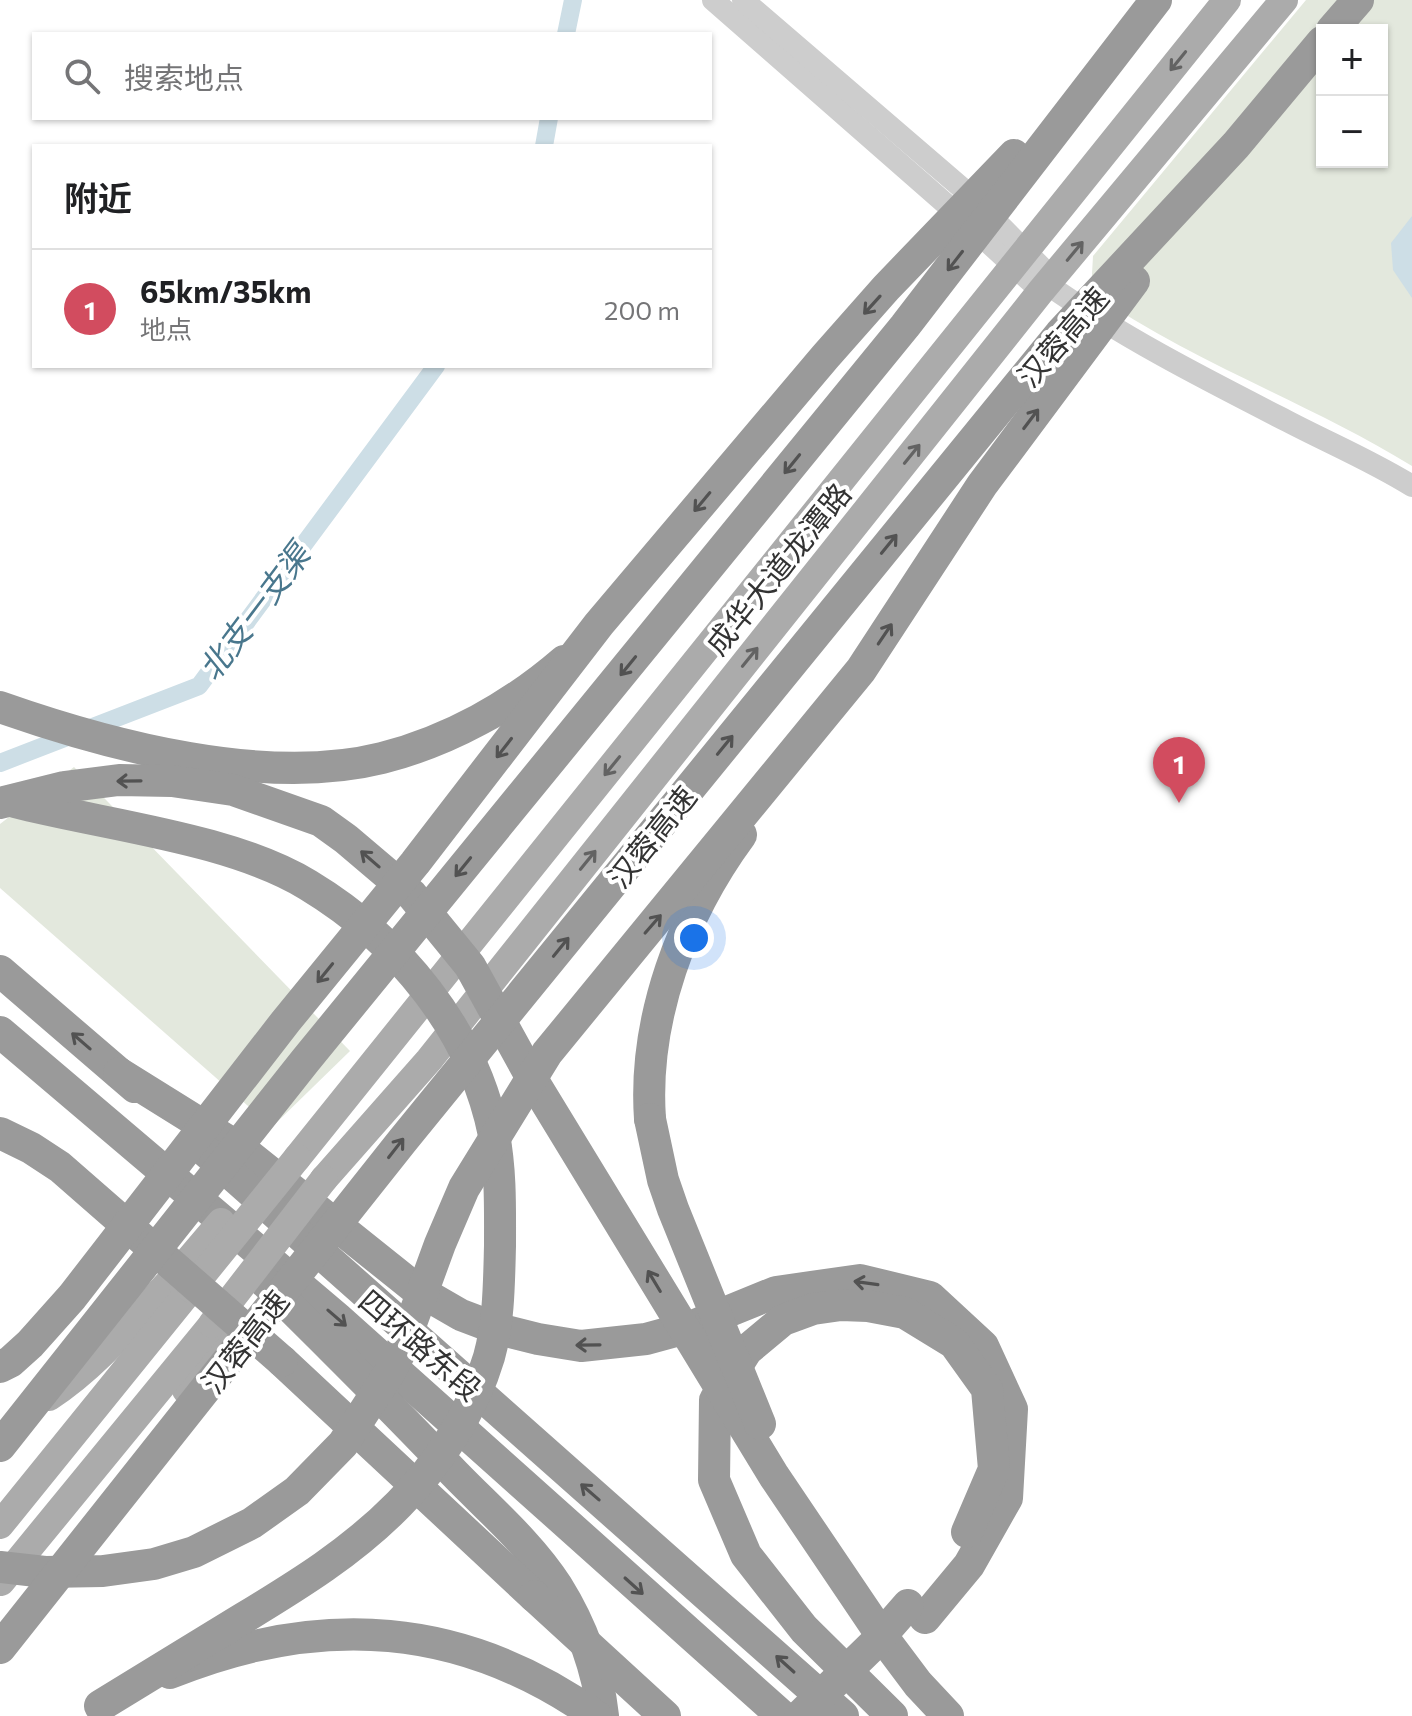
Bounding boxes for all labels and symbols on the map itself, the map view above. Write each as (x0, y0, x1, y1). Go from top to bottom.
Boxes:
one-way arrow (1169, 50, 1187, 71)
one-way arrow (1066, 241, 1084, 262)
one-way arrow (946, 250, 963, 271)
street label: 汉蓉高速 (1009, 279, 1115, 393)
one-way arrow (863, 294, 881, 314)
one-way arrow (1023, 409, 1040, 430)
one-way arrow (903, 444, 921, 464)
one-way arrow (783, 453, 801, 474)
street label: 成华大道龙潭路 (697, 475, 857, 661)
one-way arrow (693, 491, 711, 511)
water label: 北支一支渠 (189, 532, 320, 687)
one-way arrow (881, 534, 898, 555)
one-way arrow (878, 623, 894, 646)
one-way arrow (741, 647, 759, 668)
one-way arrow (619, 655, 637, 675)
one-way arrow (716, 735, 734, 756)
one-way arrow (495, 737, 512, 758)
pin: 1 (1153, 737, 1205, 803)
one-way arrow (603, 755, 621, 775)
one-way arrow (116, 773, 143, 788)
street label: 汉蓉高速 (599, 778, 703, 894)
one-way arrow (360, 850, 380, 868)
one-way arrow (579, 850, 597, 871)
one-way arrow (454, 856, 472, 877)
one-way arrow (644, 915, 662, 935)
your location (674, 918, 714, 958)
one-way arrow (552, 937, 569, 958)
one-way arrow (316, 962, 334, 983)
one-way arrow (72, 1032, 92, 1050)
one-way arrow (388, 1138, 405, 1159)
one-way arrow (646, 1270, 662, 1293)
one-way arrow (854, 1275, 879, 1290)
street label: 四环路东段 (352, 1281, 490, 1407)
street label: 汉蓉高速 (192, 1282, 296, 1400)
one-way arrow (326, 1309, 347, 1327)
one-way arrow (575, 1337, 602, 1352)
one-way arrow (580, 1483, 600, 1501)
one-way arrow (624, 1576, 644, 1594)
one-way arrow (775, 1655, 796, 1674)

